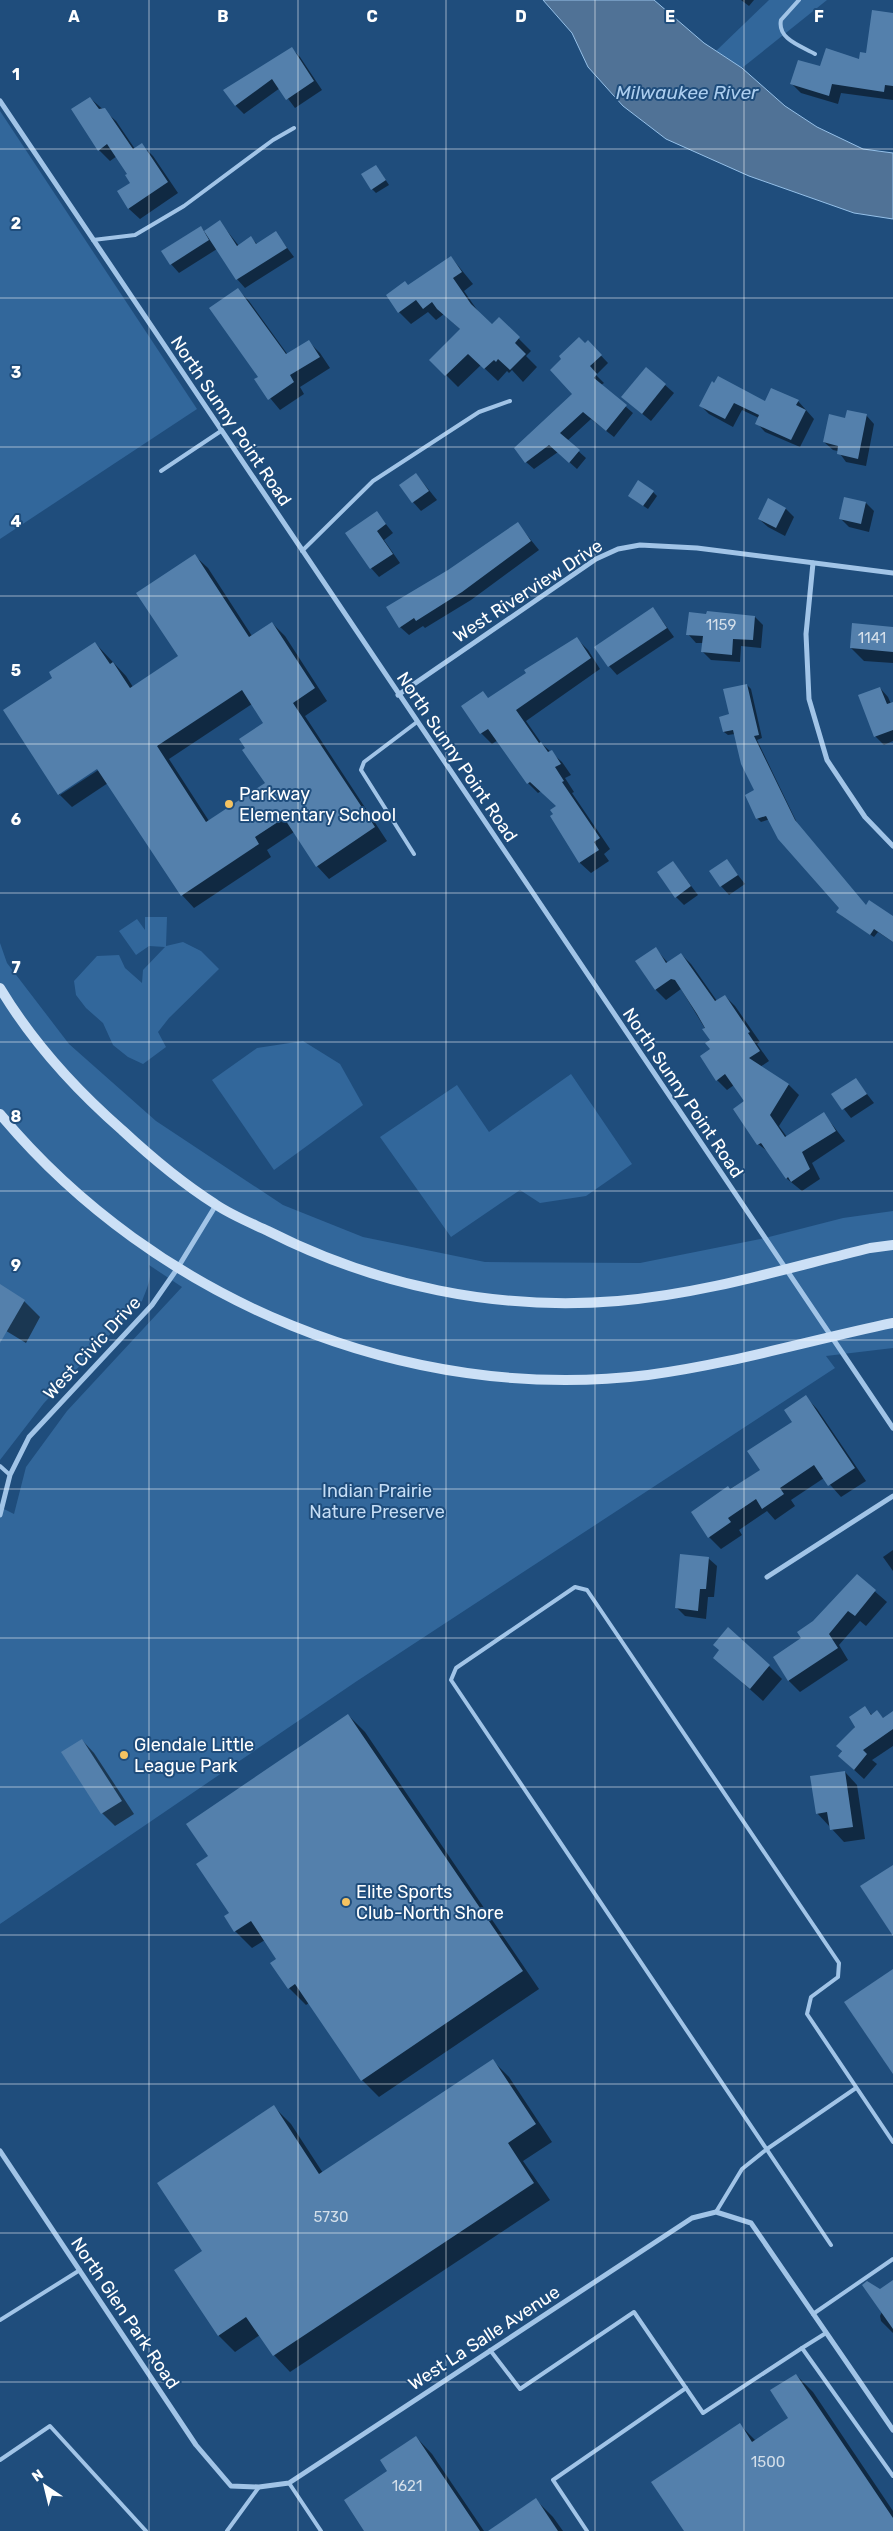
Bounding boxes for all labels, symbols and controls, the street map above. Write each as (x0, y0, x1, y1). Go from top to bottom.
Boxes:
text: A (68, 7, 80, 26)
text: B (217, 7, 229, 26)
text: C (366, 7, 378, 26)
text: D (515, 7, 527, 26)
text: E (665, 7, 675, 26)
text: F (814, 7, 824, 26)
text: 1 (12, 65, 20, 84)
water label: Milwaukee River (616, 81, 759, 104)
text: 2 (11, 214, 21, 233)
street label: North Sunny Point Road (166, 332, 296, 510)
text: 3 (11, 363, 21, 382)
text: 4 (11, 512, 22, 531)
street label: West Riverview Drive (449, 535, 607, 647)
house number: 1159 (706, 616, 736, 634)
house number: 1141 (858, 629, 886, 647)
text: 5 (11, 661, 21, 680)
street label: North Sunny Point Road (392, 668, 522, 846)
place label: Parkway Elementary School (239, 783, 396, 826)
marker: Parkway Elementary School (223, 798, 235, 810)
text: 6 (11, 810, 21, 829)
text: 7 (11, 958, 21, 977)
street label: North Sunny Point Road (618, 1004, 748, 1182)
text: 8 (11, 1107, 22, 1126)
text: 9 (11, 1256, 21, 1275)
street label: West Civic Drive (39, 1292, 145, 1404)
park label: Indian Prairie Nature Preserve (309, 1480, 445, 1523)
place label: Glendale Little League Park (134, 1734, 254, 1777)
marker: Glendale Little League Park (118, 1749, 130, 1761)
place label: Elite Sports Club-North Shore (356, 1881, 504, 1924)
marker: Elite Sports Club-North Shore (340, 1896, 352, 1908)
house number: 5730 (313, 2208, 349, 2226)
street label: North Glen Park Road (66, 2233, 184, 2393)
street label: West La Salle Avenue (404, 2281, 564, 2395)
house number: 1500 (751, 2453, 785, 2471)
north arrow (20, 2461, 70, 2511)
text: N (29, 2466, 47, 2486)
house number: 1621 (392, 2477, 422, 2495)

